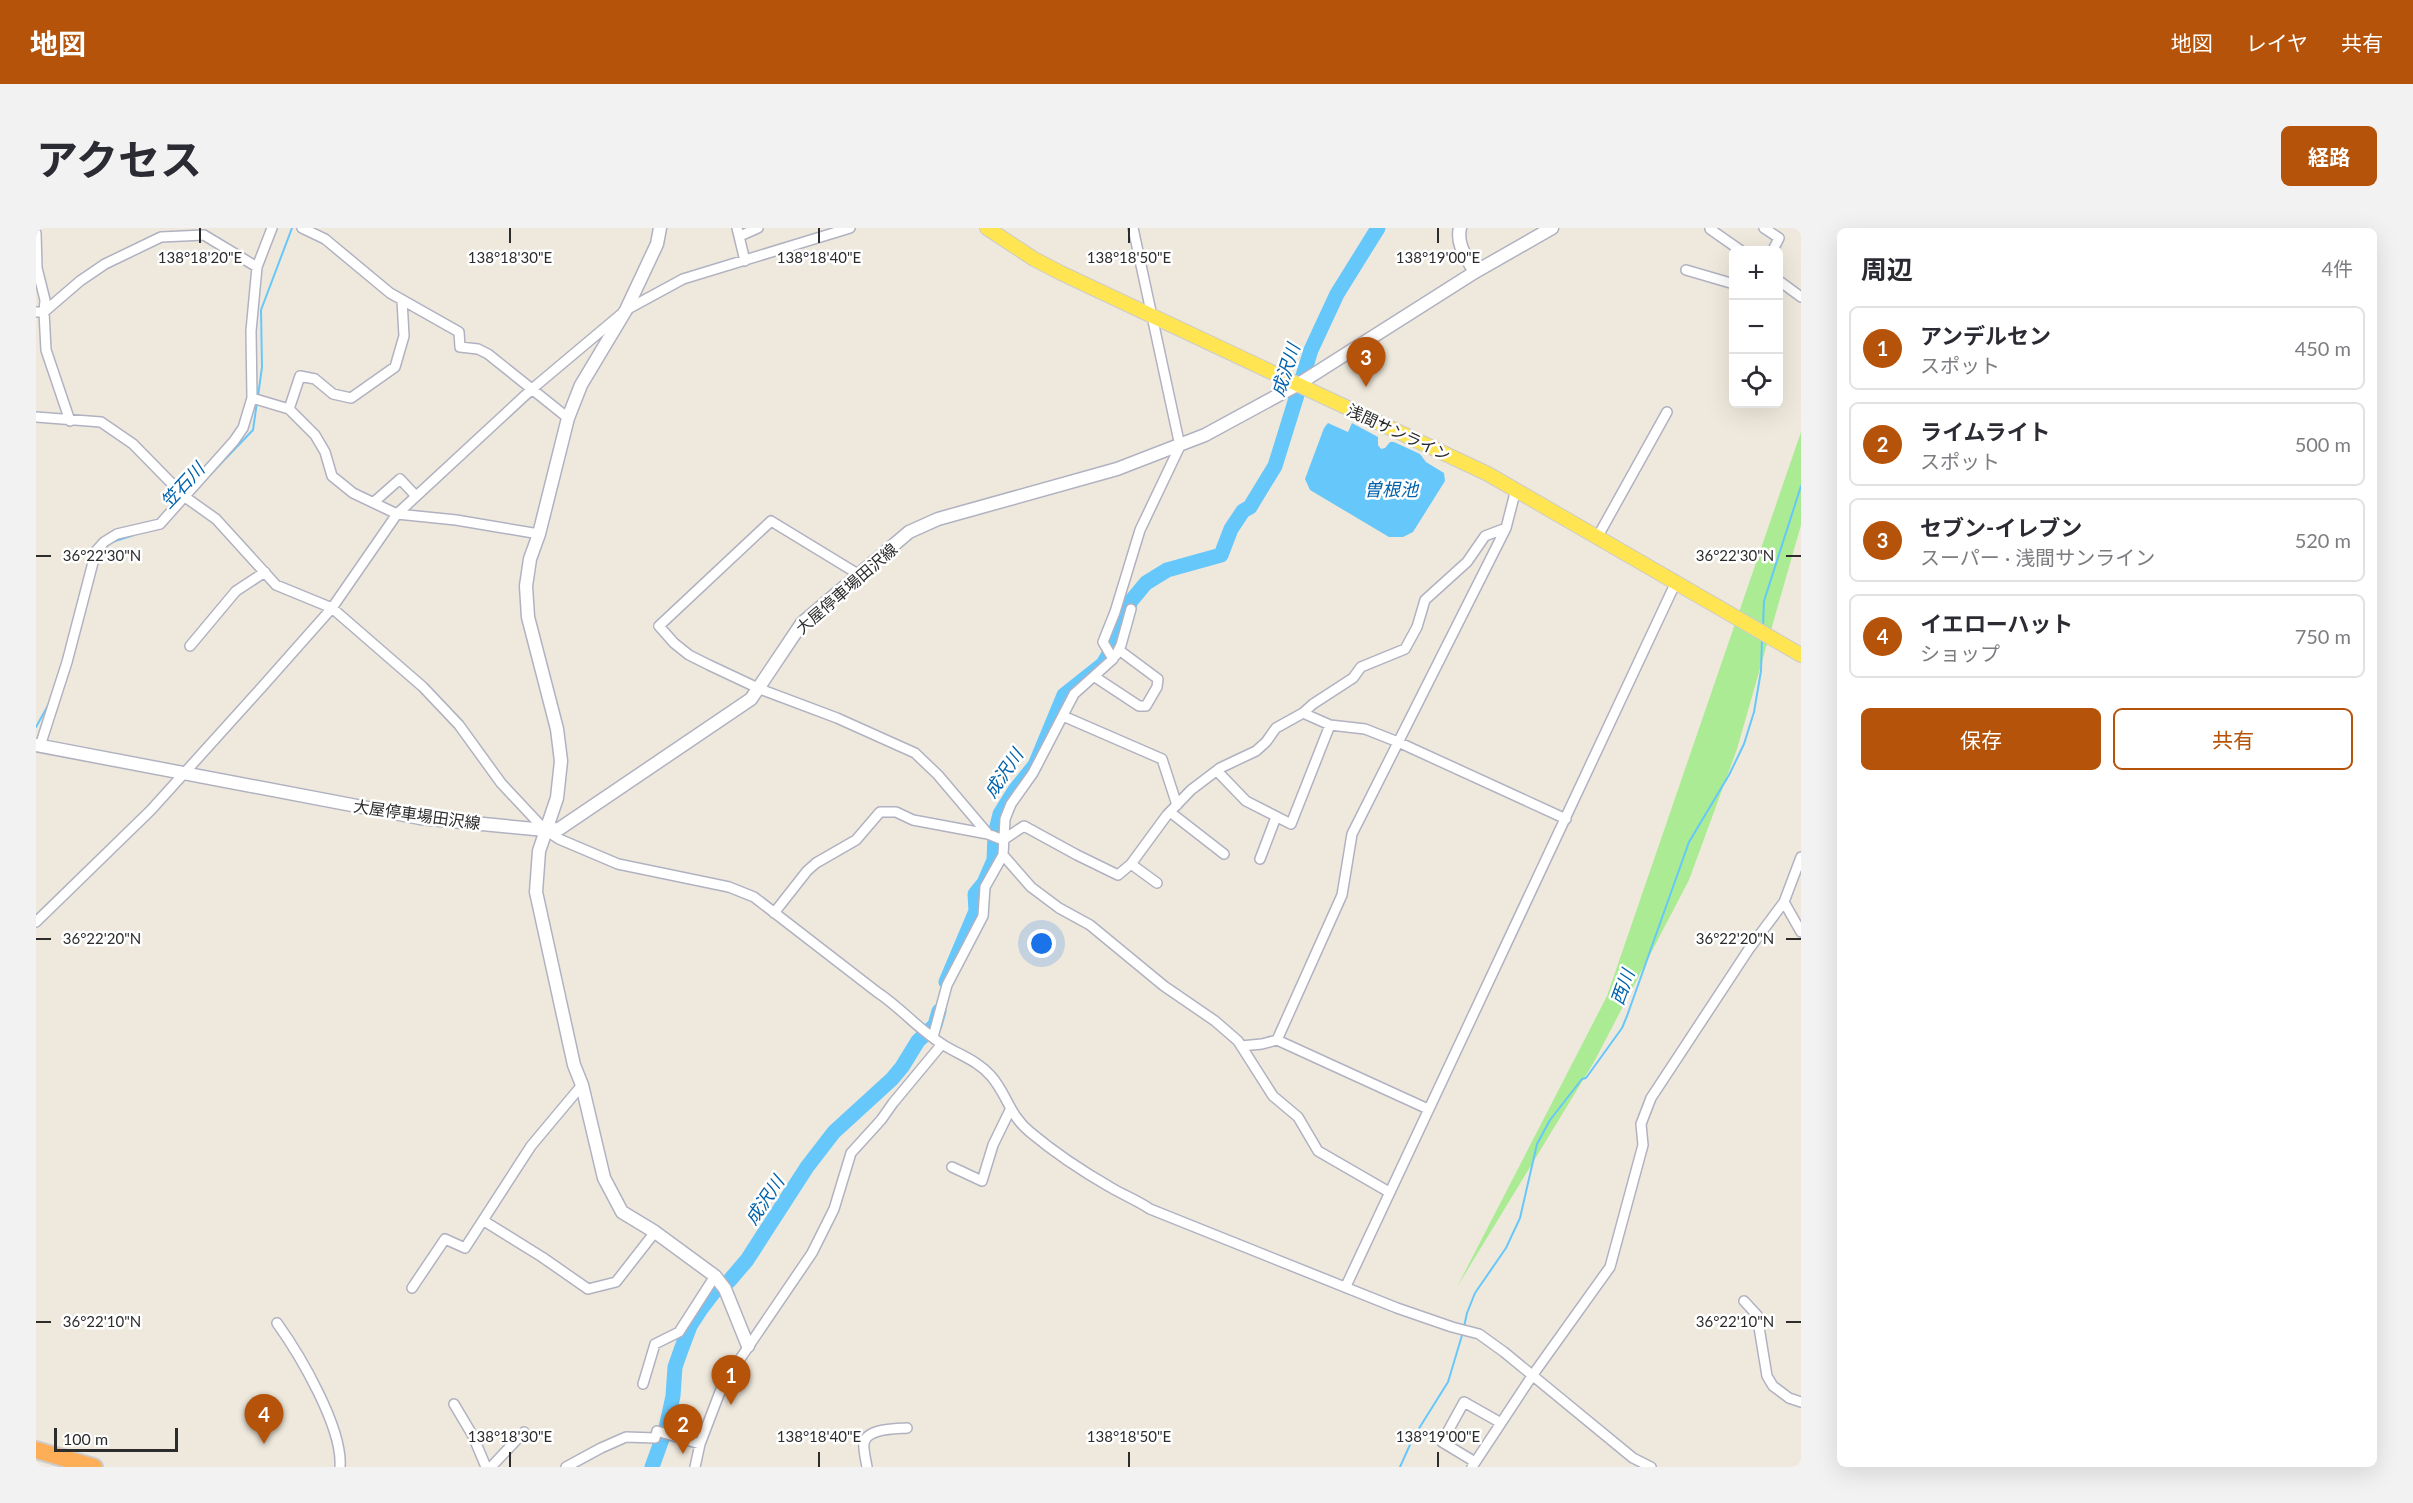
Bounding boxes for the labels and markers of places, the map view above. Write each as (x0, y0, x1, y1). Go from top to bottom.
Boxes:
pin: 3 (1346, 338, 1386, 387)
pin: 1 (712, 1356, 750, 1405)
pin: 4 (244, 1394, 284, 1444)
pin: 2 (664, 1404, 702, 1454)

